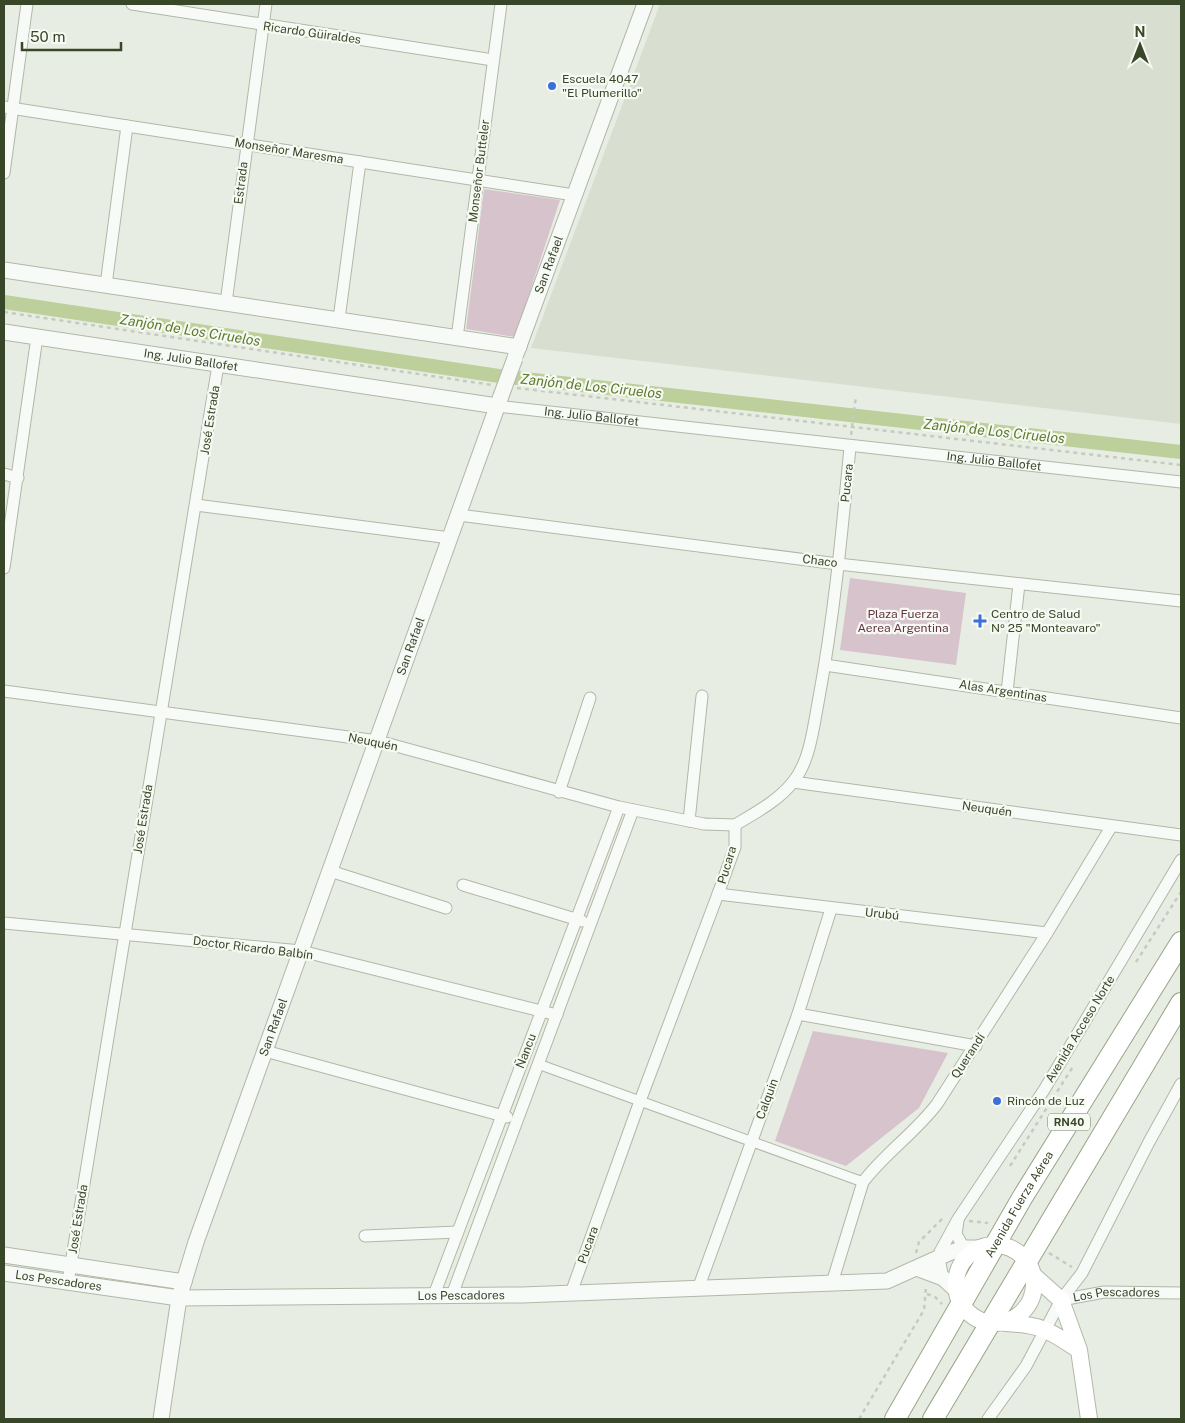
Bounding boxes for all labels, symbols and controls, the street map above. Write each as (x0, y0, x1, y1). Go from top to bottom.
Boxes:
street label: Ricardo Güiraldes (262, 19, 362, 47)
scale bar (22, 20, 121, 52)
north arrow (1115, 20, 1165, 70)
text: N (1135, 24, 1145, 40)
text: 50 m (30, 28, 65, 45)
place label: Escuela 4047 "El Plumerillo" (562, 72, 642, 100)
marker: Escuela 4047 "El Plumerillo" (546, 80, 558, 92)
street label: Monseñor Butteler (466, 118, 492, 223)
street label: Monseñor Maresma (234, 135, 344, 167)
street label: Estrada (231, 161, 251, 205)
street label: San Rafael (532, 234, 566, 296)
water label: Zanjón de Los Ciruelos (118, 311, 262, 349)
street label: Ing. Julio Ballofet (143, 346, 239, 374)
water label: Zanjón de Los Ciruelos (519, 371, 663, 401)
street label: José Estrada (198, 384, 222, 456)
street label: Ing. Julio Ballofet (543, 404, 640, 429)
water label: Zanjón de Los Ciruelos (922, 416, 1066, 446)
street label: Ing. Julio Ballofet (946, 449, 1042, 473)
street label: Pucara (838, 463, 856, 503)
street label: Chaco (802, 552, 838, 570)
park label: Plaza Fuerza Aerea Argentina (857, 607, 949, 635)
place label: Centro de Salud Nº 25 "Monteavaro" (991, 607, 1101, 635)
marker: Centro de Salud Nº 25 "Monteavaro" (973, 614, 987, 628)
street label: San Rafael (394, 615, 428, 677)
street label: Alas Argentinas (958, 677, 1048, 705)
street label: Neuquén (347, 730, 399, 754)
street label: José Estrada (131, 783, 155, 855)
street label: Neuquén (961, 799, 1013, 819)
street label: Pucara (715, 844, 739, 886)
street label: Urubú (864, 905, 900, 923)
street label: Doctor Ricardo Balbín (192, 934, 314, 962)
street label: Avenida Acceso Norte (1042, 973, 1118, 1085)
street label: San Rafael (256, 996, 290, 1058)
street label: Querandí (948, 1030, 988, 1081)
street label: Ñancu (513, 1032, 539, 1070)
street label: Calquin (753, 1077, 781, 1121)
place label: Rincón de Luz (1007, 1094, 1085, 1108)
marker: Rincón de Luz (991, 1095, 1003, 1107)
road number: RN40 (1048, 1114, 1090, 1130)
street label: Avenida Fuerza Aérea (982, 1149, 1056, 1260)
street label: José Estrada (66, 1183, 90, 1255)
street label: Pucara (575, 1224, 601, 1266)
street label: Los Pescadores (14, 1268, 103, 1294)
street label: Los Pescadores (1072, 1285, 1160, 1305)
street label: Los Pescadores (417, 1288, 505, 1303)

